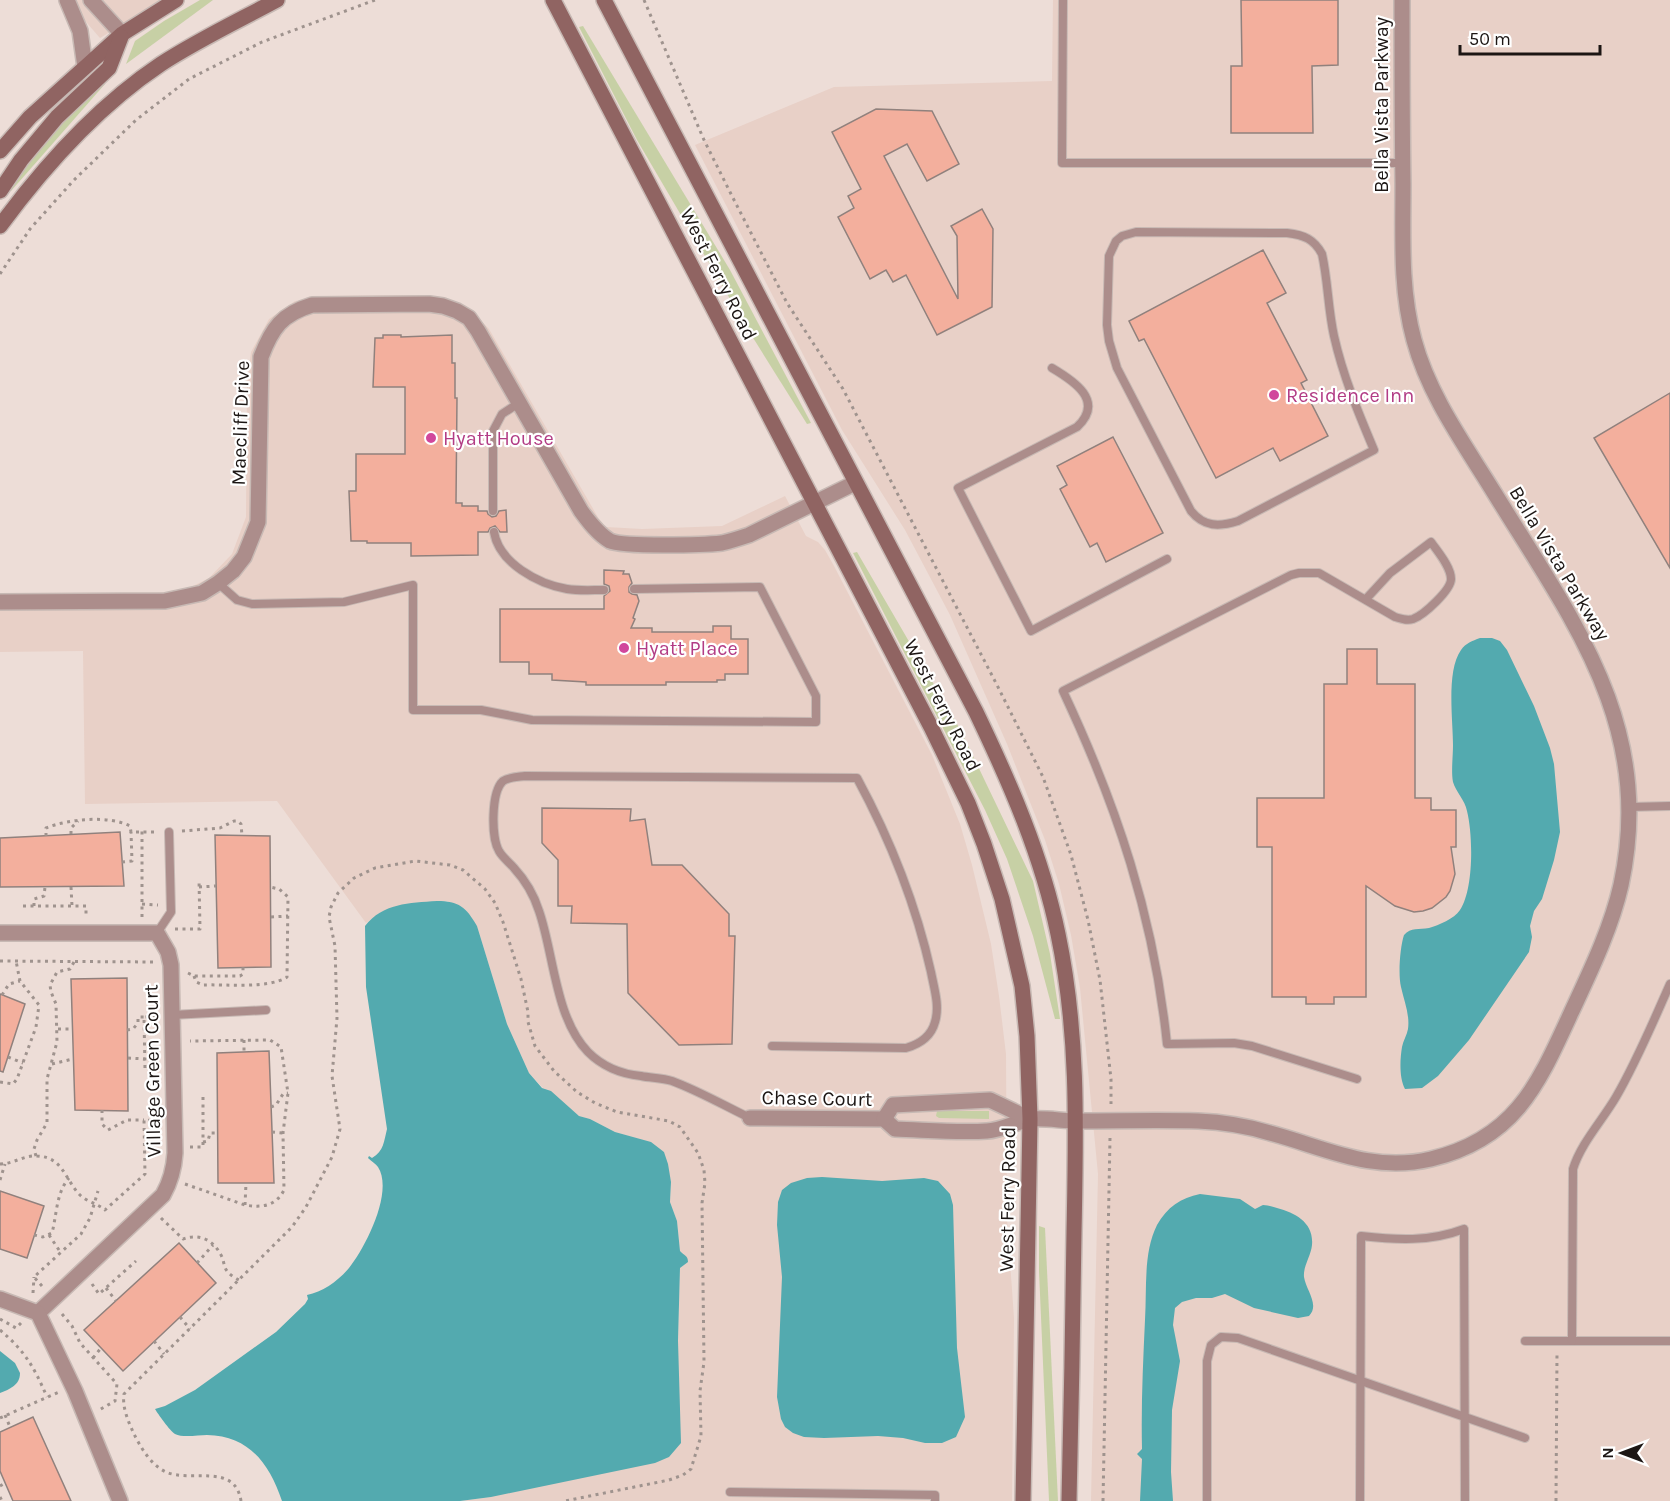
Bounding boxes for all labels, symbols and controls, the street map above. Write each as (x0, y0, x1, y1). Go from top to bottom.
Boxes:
street label: Bella Vista Parkway (1370, 17, 1393, 193)
scale bar (1460, 18, 1600, 56)
text: 50 m (1469, 28, 1511, 50)
street label: West Ferry Road (675, 204, 762, 344)
street label: Maecliff Drive (227, 360, 254, 486)
place label: Residence Inn (1286, 384, 1414, 407)
marker: Residence Inn (1267, 388, 1281, 402)
place label: Hyatt House (443, 427, 554, 450)
marker: Hyatt House (424, 431, 438, 445)
street label: Bella Vista Parkway (1504, 482, 1615, 645)
street label: West Ferry Road (899, 635, 986, 775)
place label: Hyatt Place (636, 637, 738, 660)
marker: Hyatt Place (617, 641, 631, 655)
street label: Village Green Court (139, 984, 166, 1158)
street label: Chase Court (761, 1086, 873, 1111)
street label: West Ferry Road (995, 1126, 1020, 1272)
north arrow (1592, 1423, 1652, 1483)
text: N (1598, 1447, 1617, 1459)

